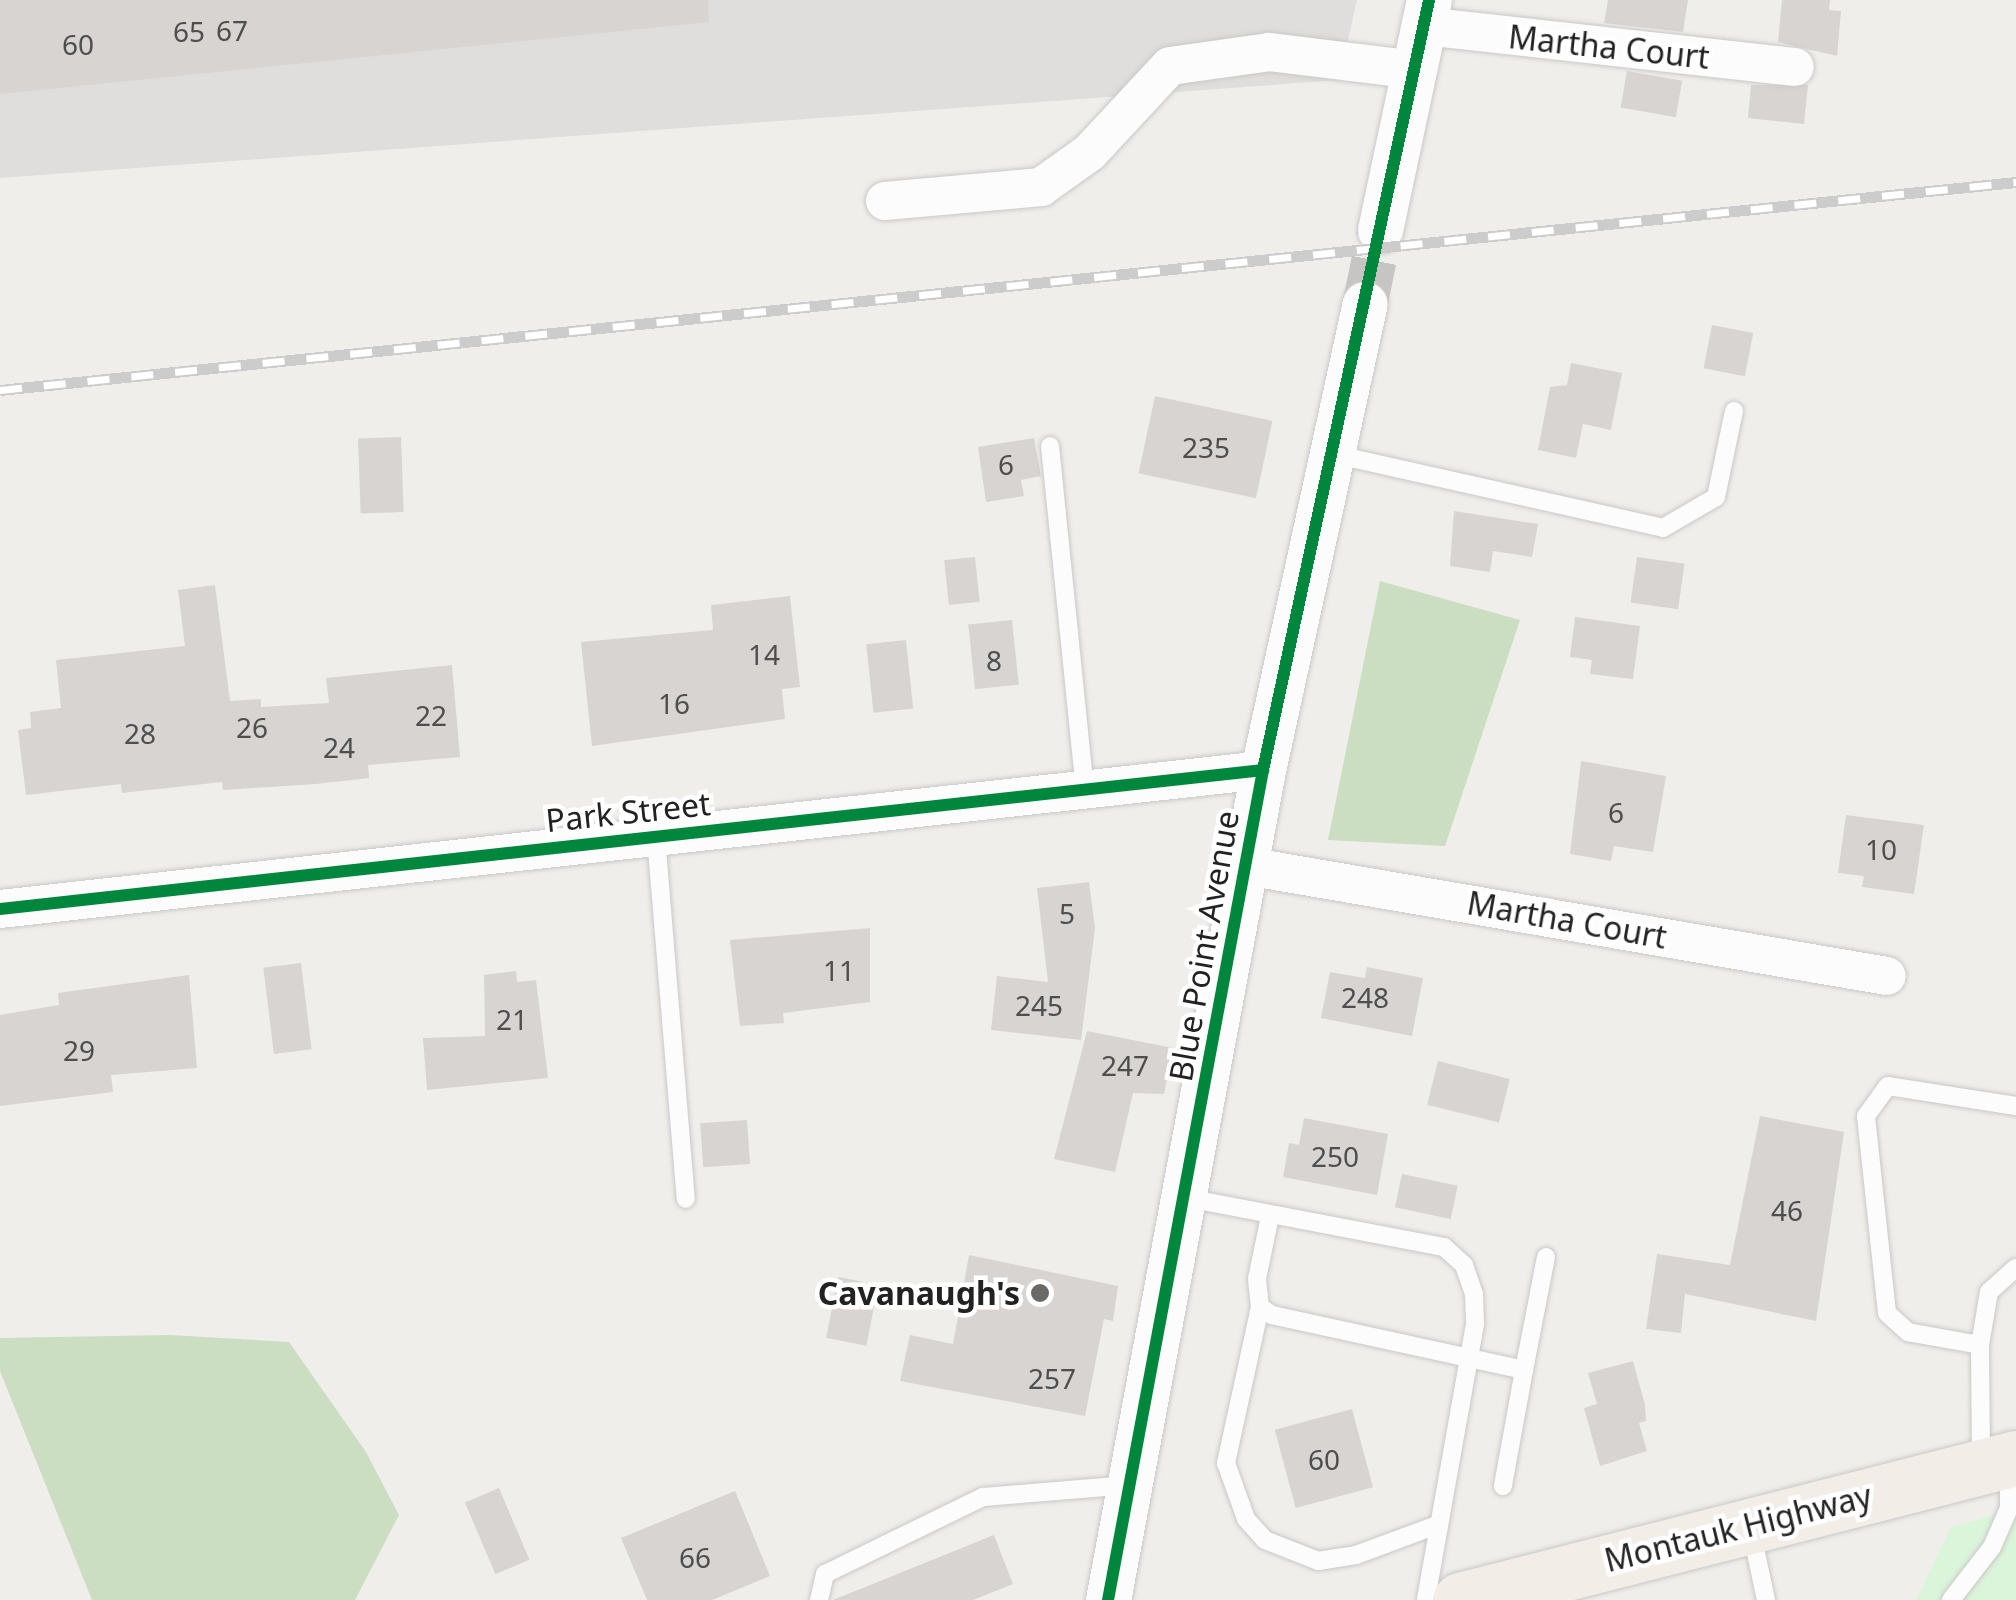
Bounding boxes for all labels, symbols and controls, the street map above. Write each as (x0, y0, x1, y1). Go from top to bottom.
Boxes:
house number: 67 (216, 13, 248, 47)
house number: 65 (173, 14, 205, 48)
street label: Martha Court (1507, 17, 1711, 77)
house number: 60 (62, 27, 94, 61)
house number: 235 (1182, 430, 1230, 464)
house number: 6 (998, 447, 1014, 481)
house number: 14 (748, 637, 780, 671)
house number: 8 (986, 643, 1002, 677)
house number: 16 (658, 686, 690, 720)
house number: 22 (415, 698, 447, 732)
house number: 26 (236, 710, 268, 744)
house number: 28 (124, 716, 156, 750)
house number: 24 (323, 730, 355, 764)
street label: Park Street (544, 784, 712, 840)
house number: 6 (1608, 795, 1624, 829)
street label: Blue Point Avenue (1161, 808, 1247, 1084)
house number: 10 (1865, 832, 1897, 866)
street label: Martha Court (1464, 884, 1670, 956)
house number: 5 (1059, 896, 1075, 930)
house number: 11 (823, 953, 855, 987)
house number: 248 (1341, 980, 1389, 1014)
house number: 245 (1015, 988, 1063, 1022)
house number: 21 (496, 1002, 528, 1036)
house number: 29 (63, 1033, 95, 1067)
house number: 247 (1101, 1048, 1149, 1082)
house number: 250 (1311, 1139, 1359, 1173)
house number: 46 (1771, 1193, 1803, 1227)
place label: Cavanaugh's (818, 1274, 1020, 1312)
marker: Cavanaugh's (1029, 1282, 1051, 1304)
house number: 257 (1028, 1361, 1076, 1395)
house number: 60 (1308, 1442, 1340, 1476)
street label: Montauk Highway (1601, 1476, 1875, 1580)
house number: 66 (679, 1540, 711, 1574)

